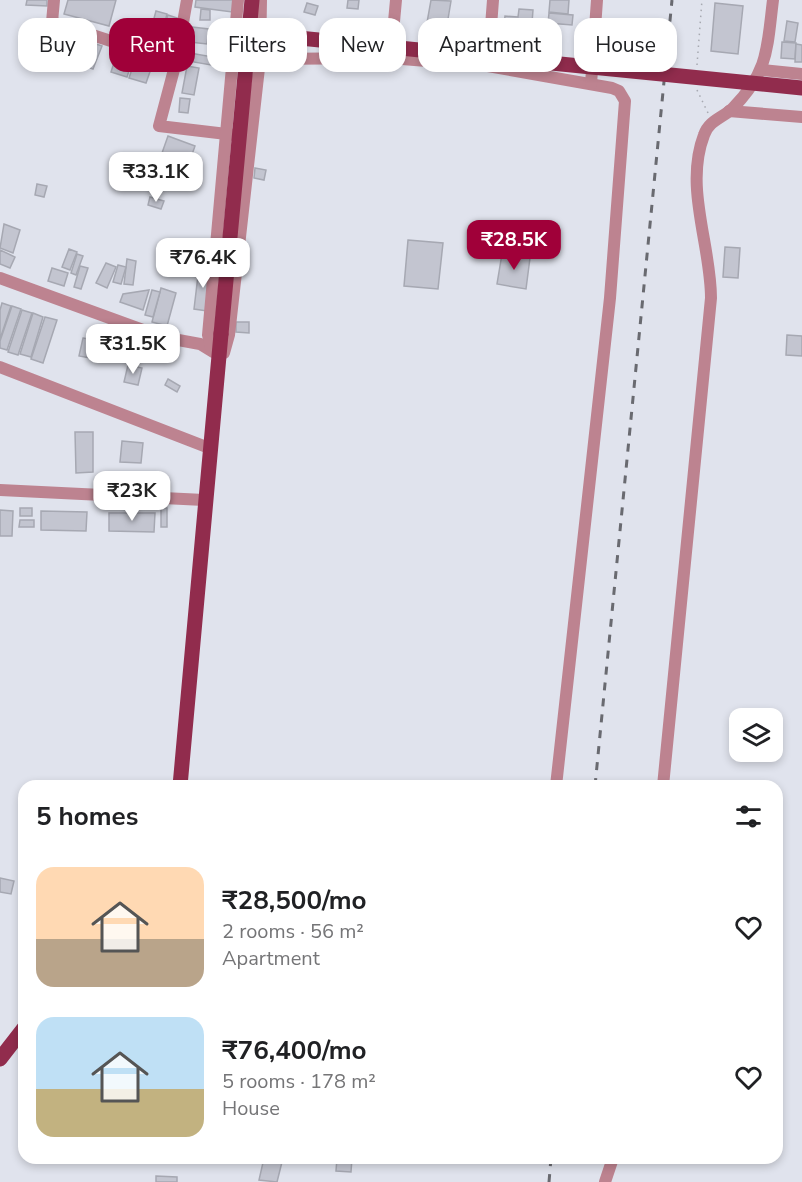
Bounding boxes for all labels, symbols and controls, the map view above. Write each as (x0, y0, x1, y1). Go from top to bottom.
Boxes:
chip: Buy (18, 18, 97, 72)
chip: Rent (109, 18, 195, 72)
chip: Filters (207, 18, 307, 72)
chip: New (319, 18, 406, 72)
chip: Apartment (418, 18, 562, 72)
chip: House (574, 18, 677, 72)
pin: ₹33.1K (107, 152, 205, 203)
text: ₹33.1K (123, 158, 189, 185)
pin: ₹28.5K (465, 220, 563, 271)
text: ₹28.5K (481, 226, 547, 253)
pin: ₹76.4K (154, 238, 252, 289)
text: ₹76.4K (170, 244, 236, 271)
pin: ₹31.5K (84, 324, 182, 375)
text: ₹31.5K (100, 330, 166, 357)
pin: ₹23K (96, 471, 168, 522)
text: ₹23K (107, 477, 157, 504)
map controls (729, 708, 783, 762)
button: layers (729, 708, 783, 762)
text: 5 homes (36, 799, 138, 834)
icon: filters (732, 800, 765, 833)
text: ₹28,500/mo (222, 883, 366, 918)
icon: home (84, 891, 156, 963)
icon: heart (732, 911, 765, 944)
text: 2 rooms · 56 m² (222, 918, 364, 945)
text: Apartment (222, 945, 320, 972)
text: ₹76,400/mo (222, 1033, 366, 1068)
icon: home (84, 1041, 156, 1113)
icon: heart (732, 1061, 765, 1094)
text: 5 rooms · 178 m² (222, 1068, 376, 1095)
text: House (222, 1095, 280, 1122)

